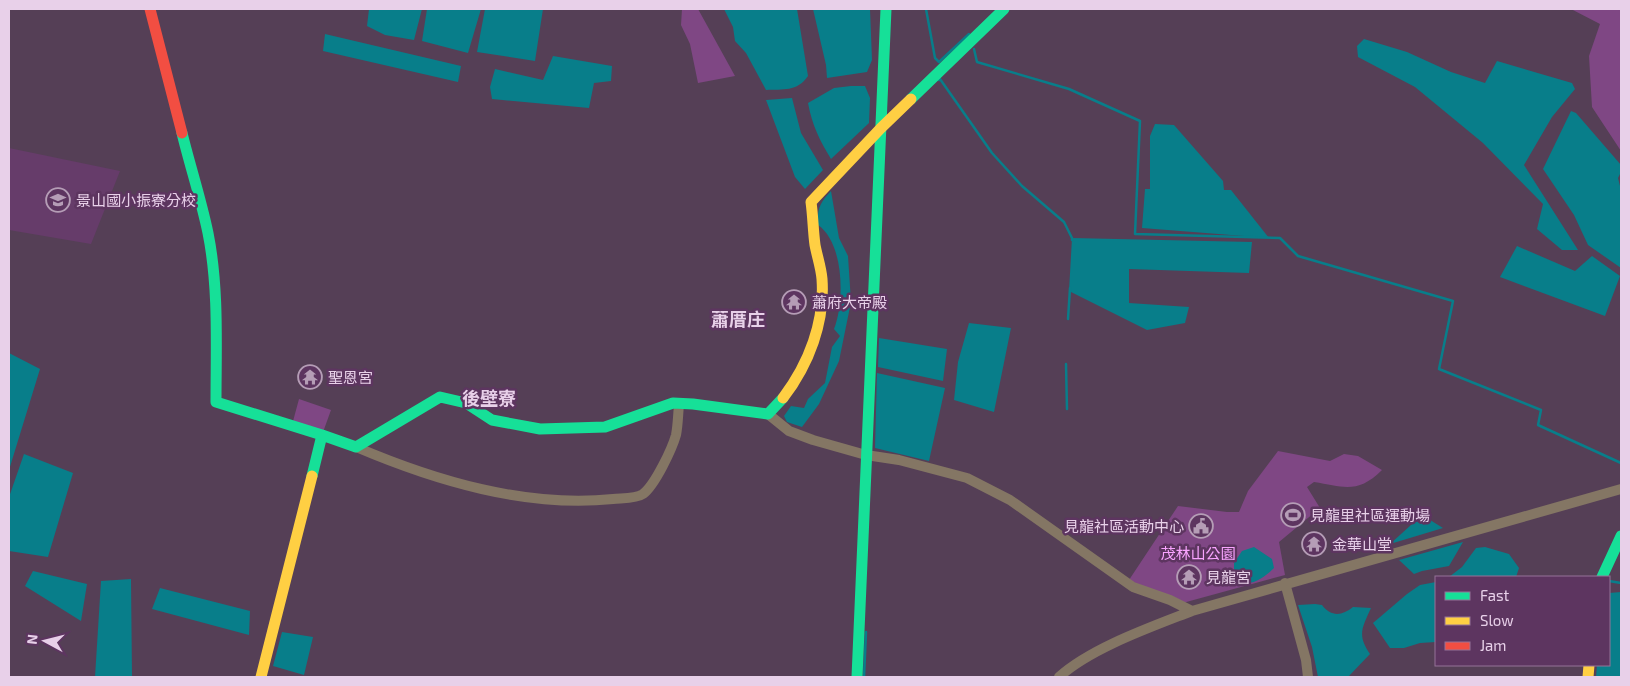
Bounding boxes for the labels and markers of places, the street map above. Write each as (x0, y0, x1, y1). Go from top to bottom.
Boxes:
school or university icon: 景山國小振寮分校 (45, 187, 71, 213)
place label: 景山國小振寮分校 (76, 191, 196, 209)
temple icon: 蕭府大帝殿 (781, 289, 807, 315)
place label: 蕭府大帝殿 (812, 293, 887, 311)
temple icon: 聖恩宮 (297, 364, 323, 390)
place label: 聖恩宮 (328, 368, 373, 386)
sports icon: 見龍里社區運動場 (1280, 502, 1306, 528)
place label: 見龍里社區運動場 (1310, 506, 1430, 524)
public building icon: 見龍社區活動中心 (1188, 513, 1214, 539)
place label: 見龍社區活動中心 (1064, 517, 1184, 535)
temple icon: 金華山堂 (1301, 531, 1327, 557)
place label: 金華山堂 (1332, 535, 1392, 553)
temple icon: 見龍宮 (1176, 564, 1202, 590)
place label: 見龍宮 (1206, 568, 1251, 586)

